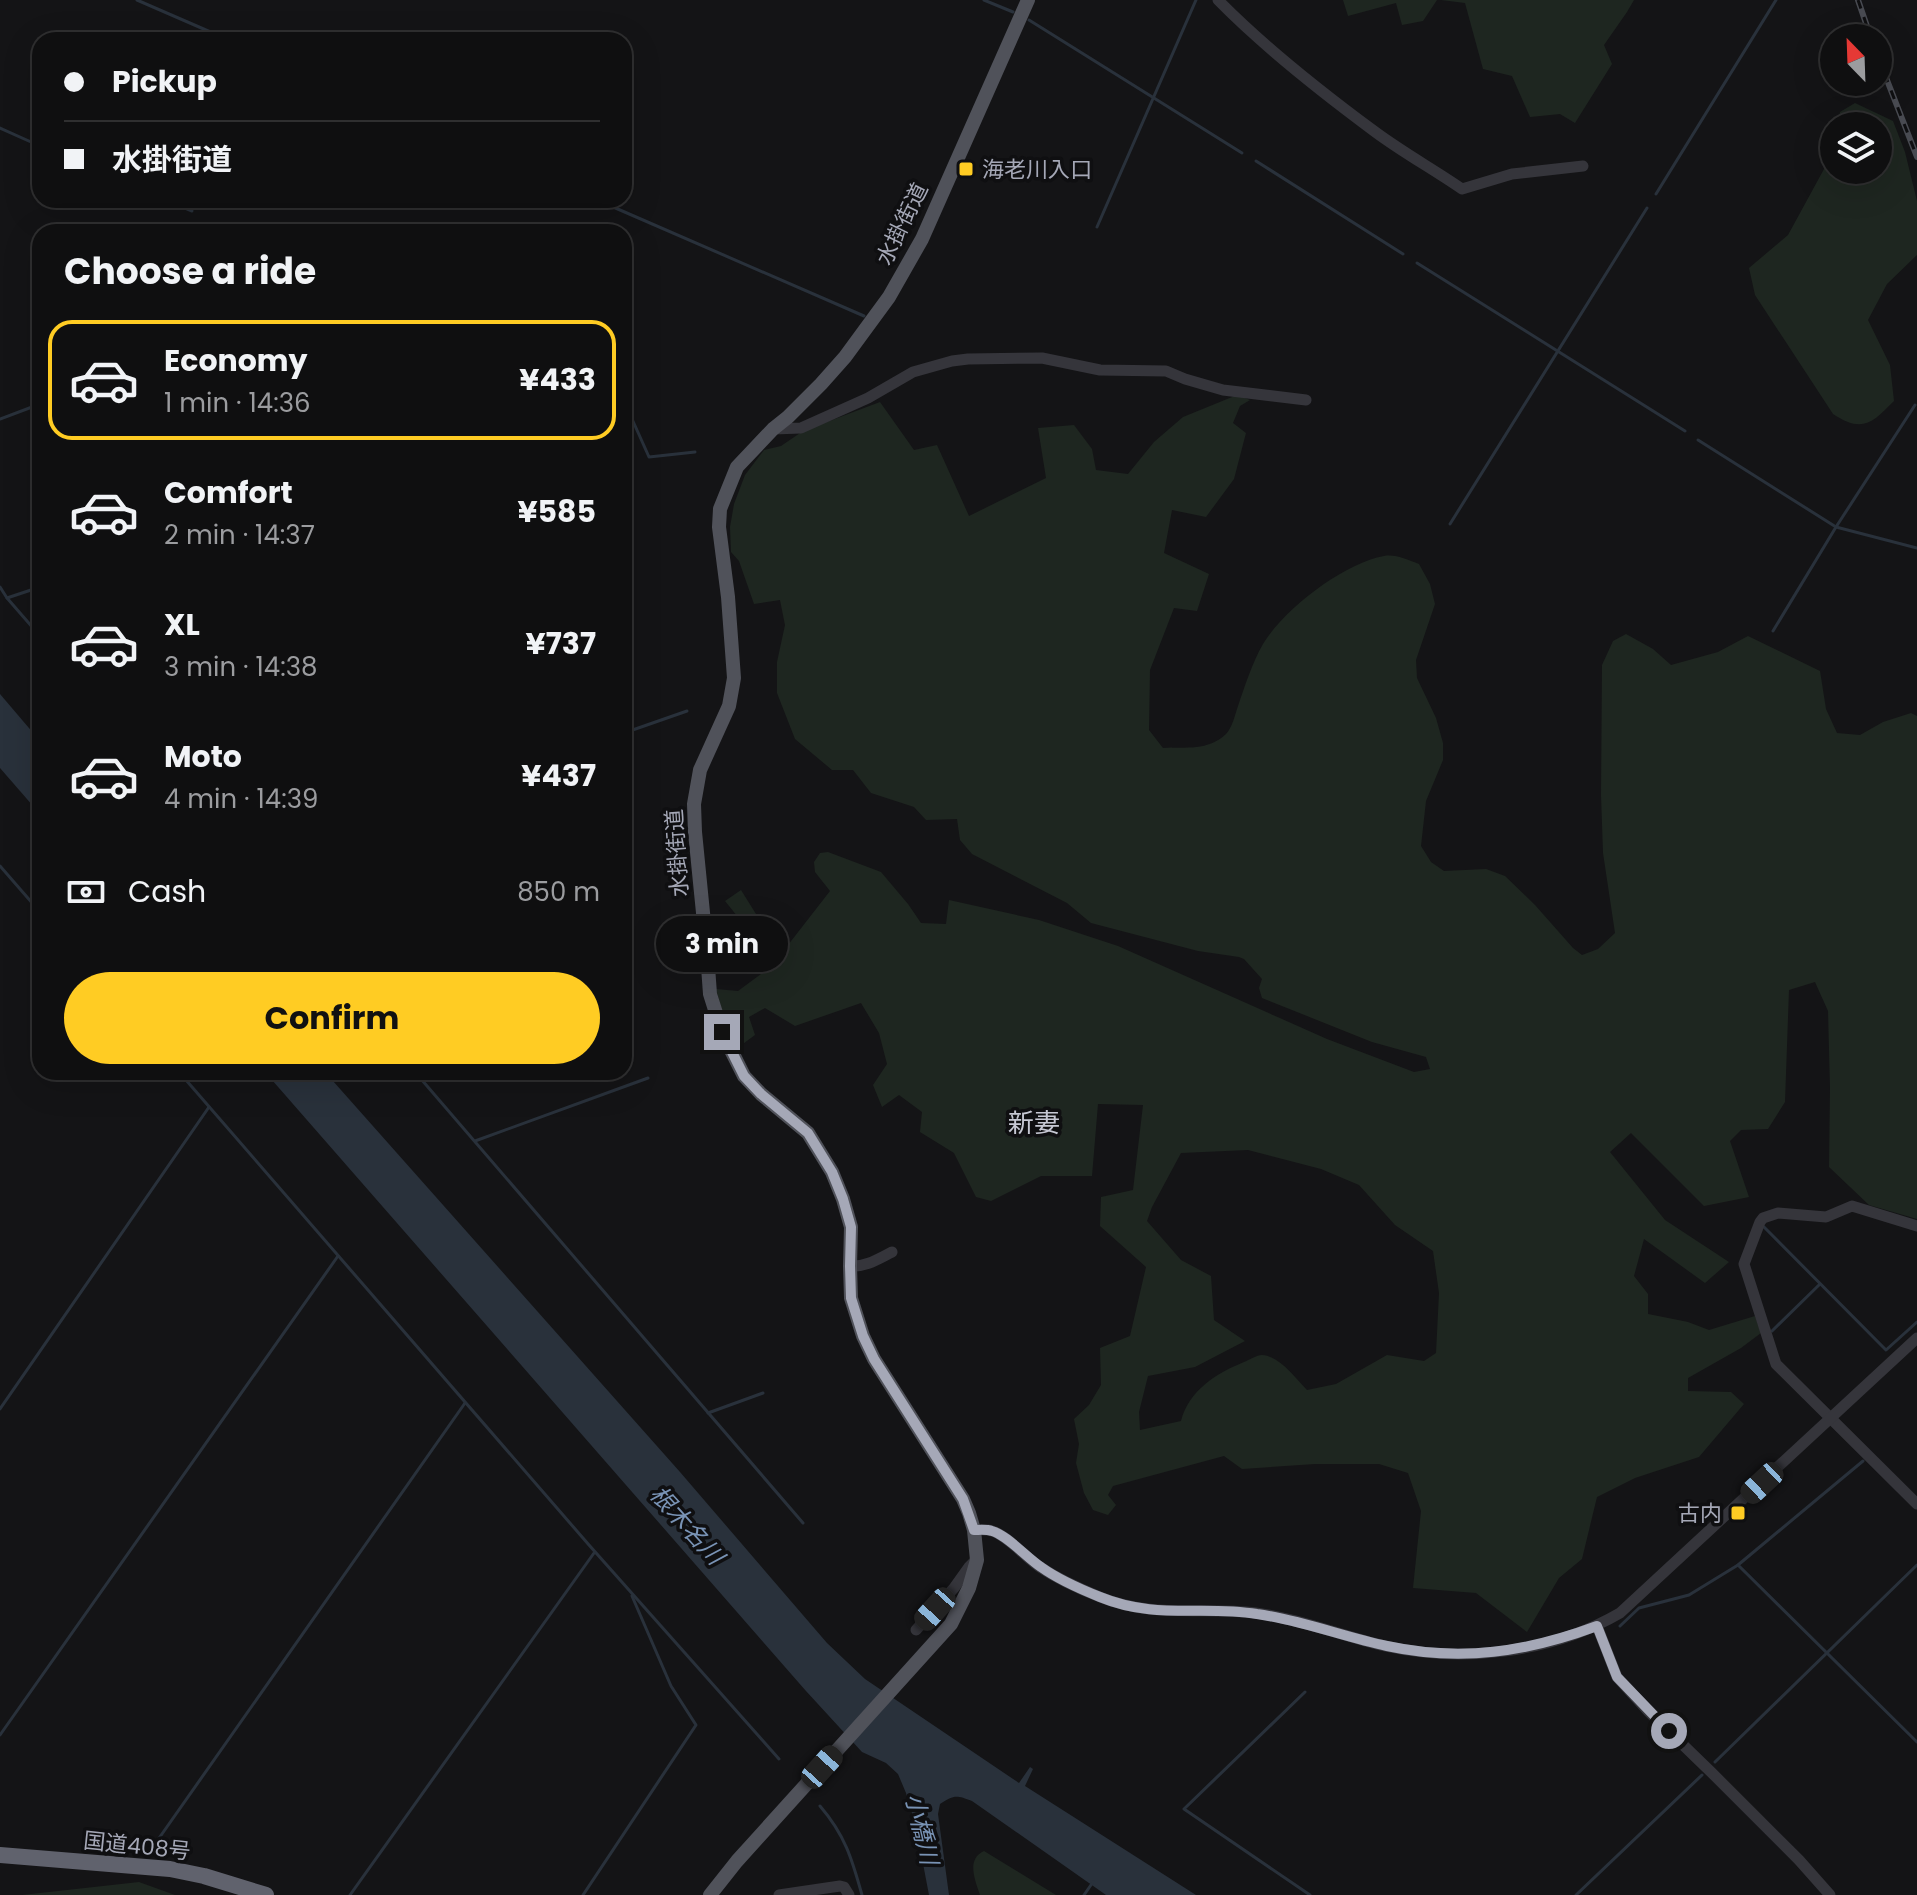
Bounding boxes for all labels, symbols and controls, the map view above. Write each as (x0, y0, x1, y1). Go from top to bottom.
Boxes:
north arrow (1820, 24, 1892, 96)
map controls (1820, 24, 1892, 184)
text: Pickup (112, 60, 217, 103)
button: layers (1820, 112, 1892, 184)
text: 水掛街道 (112, 138, 232, 181)
place label: 海老川入口 (982, 154, 1092, 185)
marker: 海老川入口 (957, 160, 975, 178)
street label: 水掛街道 (869, 178, 935, 270)
text: Choose a ride (64, 246, 316, 297)
text: Economy (164, 339, 308, 382)
icon: car (68, 344, 140, 416)
text: ¥433 (519, 358, 596, 401)
text: 1 min · 14:36 (164, 385, 311, 421)
text: Comfort (164, 471, 293, 514)
icon: car (68, 476, 140, 548)
text: ¥585 (517, 490, 596, 533)
text: 2 min · 14:37 (164, 517, 315, 553)
text: XL (164, 603, 200, 646)
icon: car (68, 608, 140, 680)
text: ¥737 (526, 622, 596, 665)
text: 3 min · 14:38 (164, 649, 317, 685)
text: Moto (164, 735, 242, 778)
icon: car (68, 740, 140, 812)
text: ¥437 (521, 754, 596, 797)
text: 4 min · 14:39 (164, 781, 318, 817)
street label: 水掛街道 (658, 808, 696, 898)
icon: cash (64, 870, 108, 914)
text: Cash (128, 870, 206, 913)
text: 850 m (517, 874, 600, 910)
callout: 3 min (656, 916, 788, 972)
text: 3 min (685, 926, 759, 962)
button: Confirm (64, 972, 600, 1064)
route end (704, 1014, 740, 1050)
district label: 新妻 (1008, 1105, 1060, 1141)
car (1736, 1458, 1788, 1508)
water label: 根木名川 (643, 1478, 733, 1574)
place label: 古内 (1678, 1498, 1722, 1529)
marker: 古内 (1729, 1504, 1747, 1522)
car (910, 1583, 960, 1635)
route start (1651, 1713, 1687, 1749)
car (797, 1741, 847, 1793)
water label: 小橋川 (898, 1790, 947, 1871)
street label: 国道408号 (82, 1825, 192, 1867)

